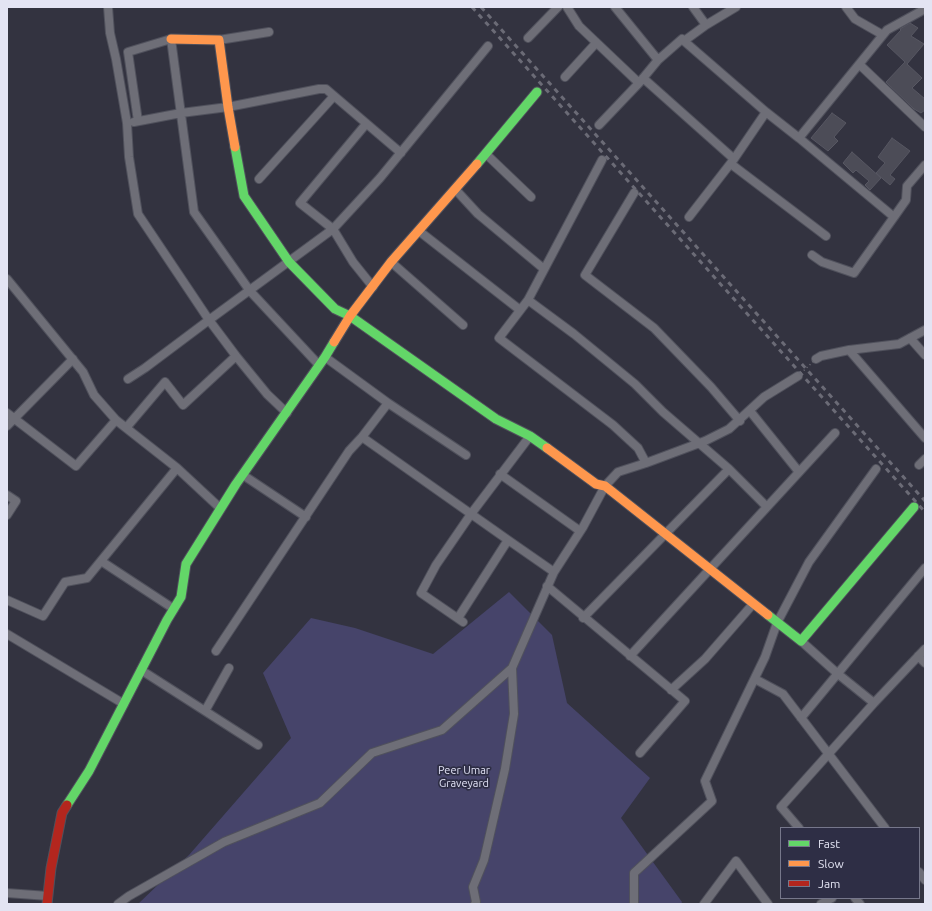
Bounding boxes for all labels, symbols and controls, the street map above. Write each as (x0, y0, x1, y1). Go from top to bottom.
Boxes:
park label: Peer Umar Graveyard (438, 763, 490, 789)
legend (780, 827, 920, 899)
text: Fast (818, 837, 840, 850)
text: Slow (818, 857, 844, 870)
text: Jam (818, 877, 840, 890)

